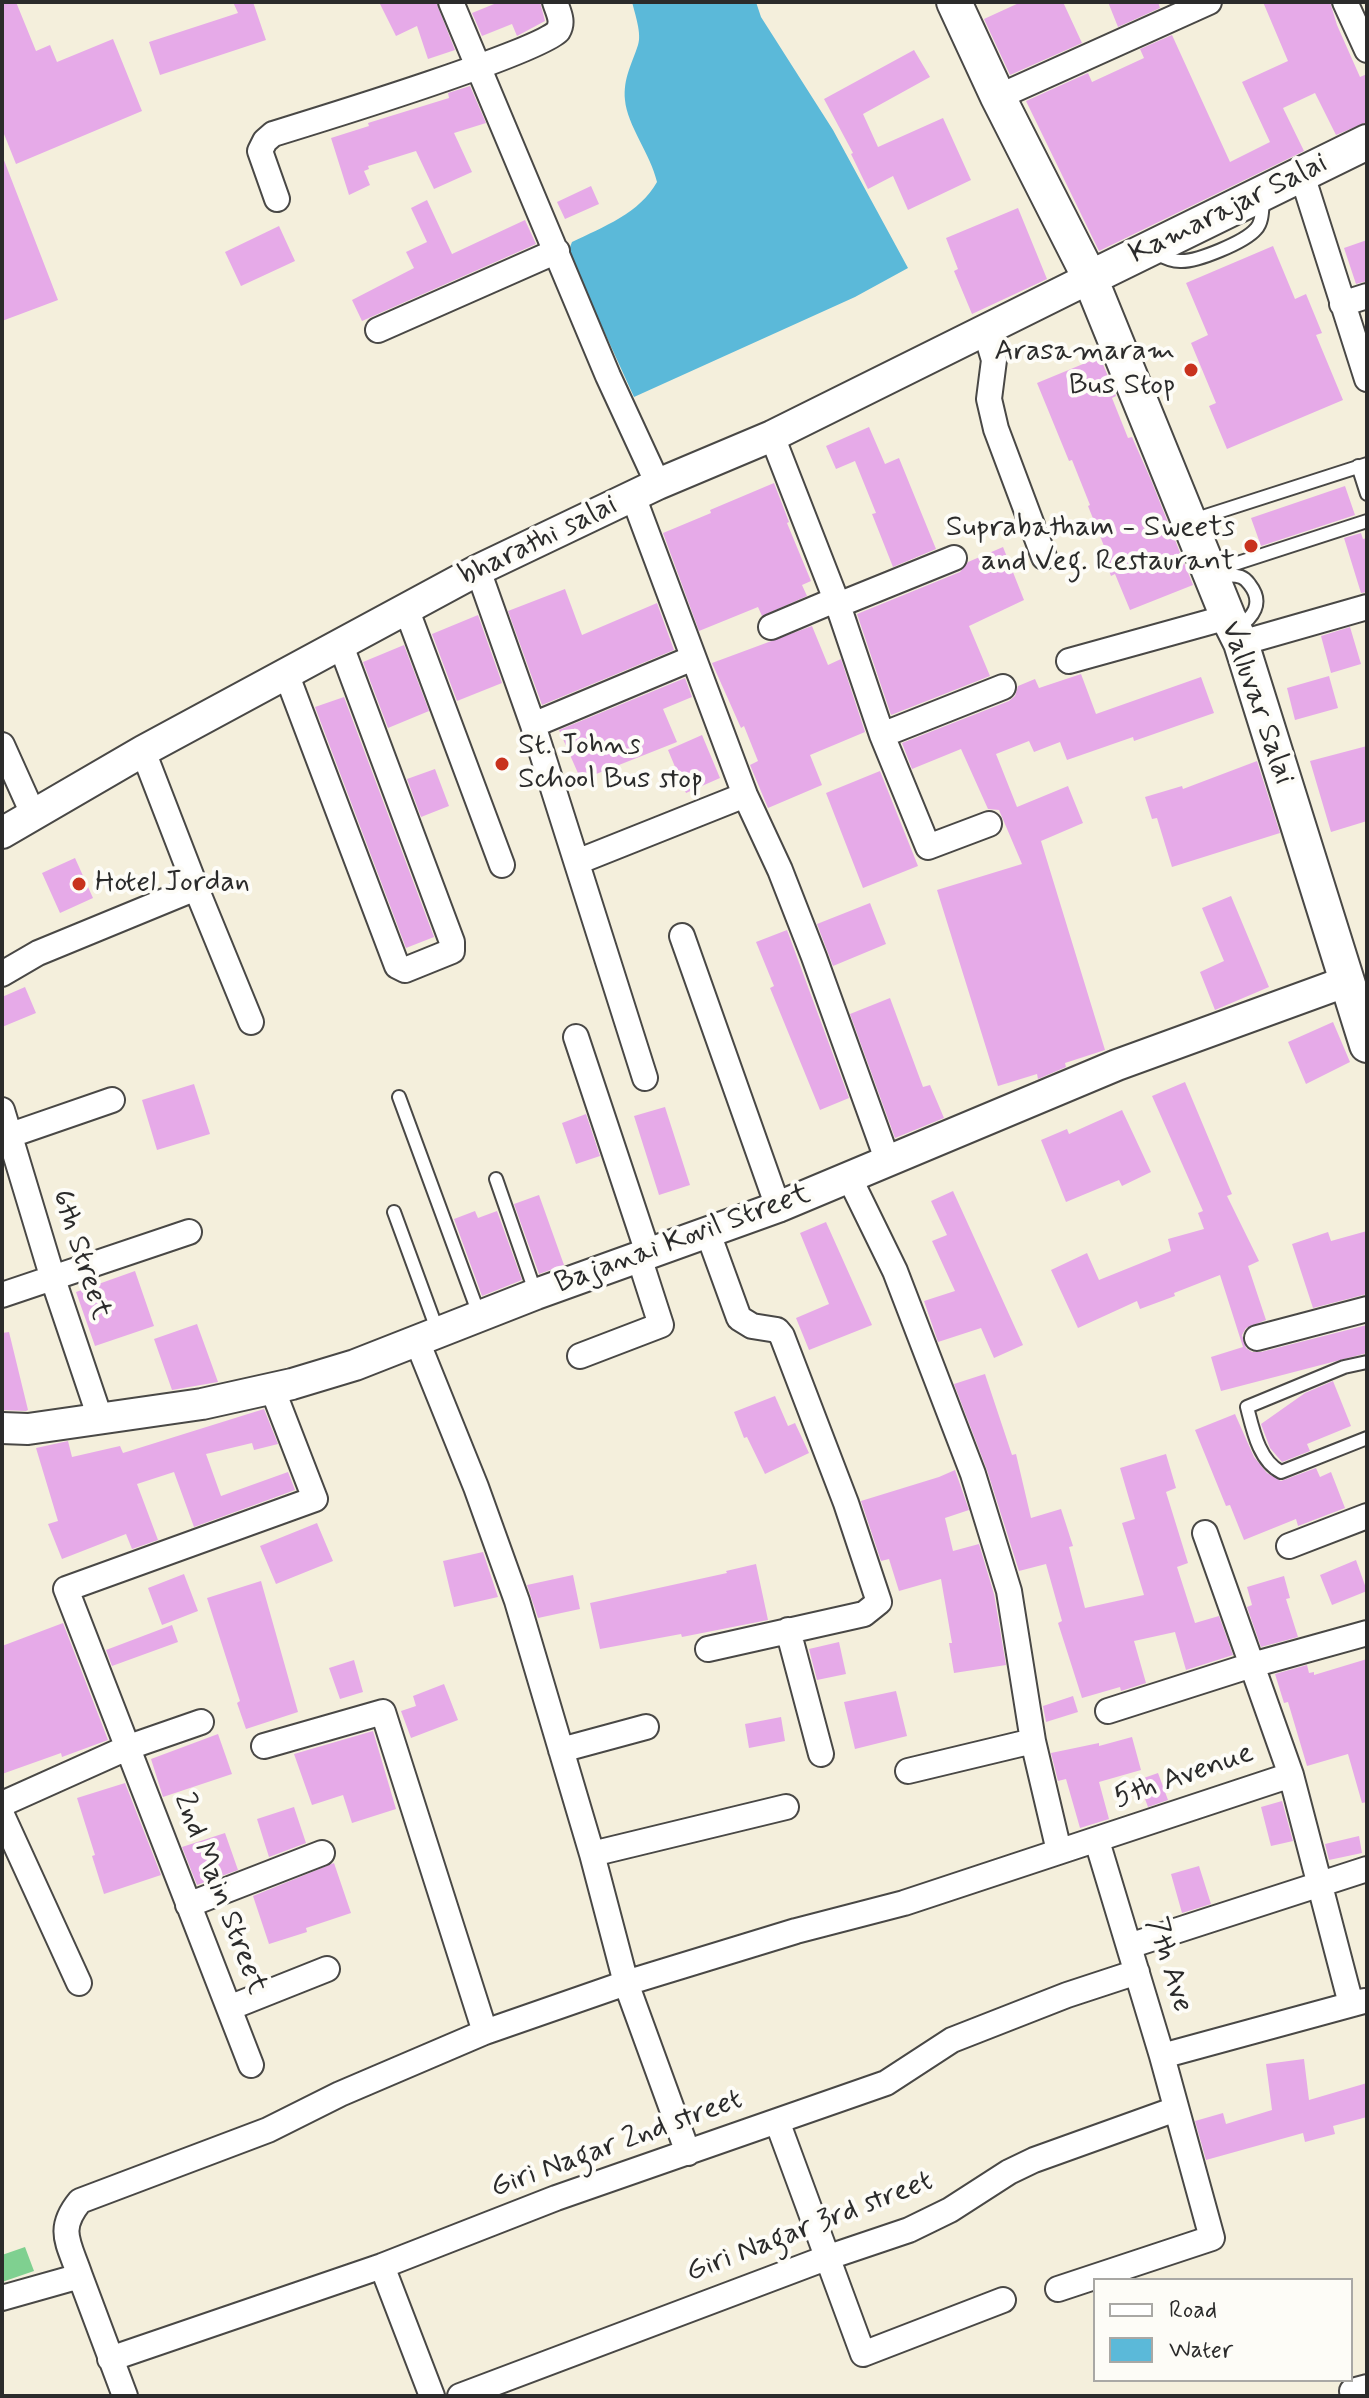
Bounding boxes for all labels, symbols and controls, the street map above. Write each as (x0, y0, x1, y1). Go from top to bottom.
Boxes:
street label: Kamarajar Salai (1124, 147, 1334, 273)
place label: Arasamaram Bus Stop (994, 335, 1175, 406)
marker: Arasamaram Bus Stop (1182, 361, 1200, 379)
street label: bharathi salai (454, 488, 624, 596)
place label: Suprabatham - Sweets and Veg. Restaurant (946, 511, 1235, 582)
marker: Suprabatham - Sweets and Veg. Restaurant (1242, 537, 1260, 555)
street label: Valluvar Salai (1211, 617, 1301, 789)
place label: St. Johns School Bus stop (518, 729, 703, 800)
marker: St. Johns School Bus stop (493, 755, 511, 773)
place label: Hotel Jordan (95, 866, 250, 902)
marker: Hotel Jordan (70, 875, 88, 893)
street label: Bajanai Kovil Street (550, 1177, 816, 1303)
street label: 6th Street (42, 1185, 118, 1325)
street label: 5th Avenue (1109, 1736, 1259, 1818)
street label: 2nd Main Street (164, 1788, 274, 2000)
street label: 7th Ave (1137, 1913, 1199, 2017)
street label: Giri Nagar 2nd street (486, 2083, 748, 2207)
street label: Giri Nagar 3rd street (682, 2164, 938, 2292)
legend (1093, 2278, 1353, 2382)
text: Road (1169, 2295, 1217, 2326)
text: Water (1169, 2335, 1233, 2366)

